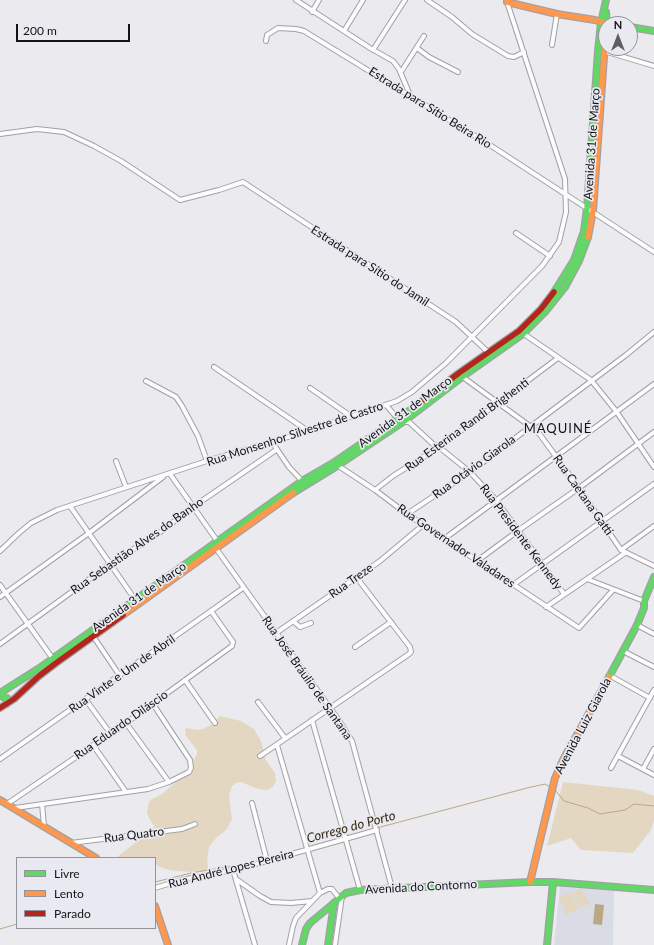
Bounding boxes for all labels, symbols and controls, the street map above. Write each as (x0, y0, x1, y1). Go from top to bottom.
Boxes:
scale bar (18, 16, 132, 42)
north arrow (598, 16, 638, 56)
text: N (614, 18, 622, 31)
text: 200 m (23, 23, 57, 38)
street label: Estrada para Sítio Beira Rio (366, 64, 494, 152)
street label: Avenida 31 de Março (581, 88, 603, 200)
street label: Estrada para Sítio do Jamil (308, 222, 432, 310)
street label: Avenida 31 de Março (355, 373, 455, 451)
street label: Rua Esterina Randi Brighenti (402, 375, 532, 475)
street label: Rua Monsenhor Silvestre de Castro (205, 399, 385, 469)
district label: MAQUINÉ (524, 421, 592, 437)
street label: Rua Otávio Giarola (430, 432, 518, 502)
street label: Rua Caetana Gatti (550, 452, 616, 538)
street label: Rua Presidente Kennedy (477, 481, 565, 593)
street label: Rua Sebastião Alves do Banho (68, 495, 206, 597)
street label: Rua Governador Valadares (394, 501, 518, 591)
street label: Avenida 31 de Março (89, 559, 189, 635)
street label: Rua Treze (326, 561, 376, 601)
street label: Rua José Bráulio de Santana (259, 613, 355, 743)
street label: Rua Vinte e Um de Abril (66, 632, 178, 716)
street label: Avenida Luiz Giarola (552, 676, 614, 776)
street label: Rua Eduardo Diláscio (71, 687, 171, 763)
water label: Corrego do Porto (305, 808, 397, 846)
street label: Rua Quatro (103, 824, 165, 846)
street label: Rua André Lopes Pereira (167, 846, 295, 892)
legend (16, 857, 156, 929)
text: Livre (54, 866, 80, 881)
street label: Avenida do Contorno (365, 877, 477, 897)
text: Lento (54, 886, 84, 901)
text: Parado (54, 906, 91, 921)

